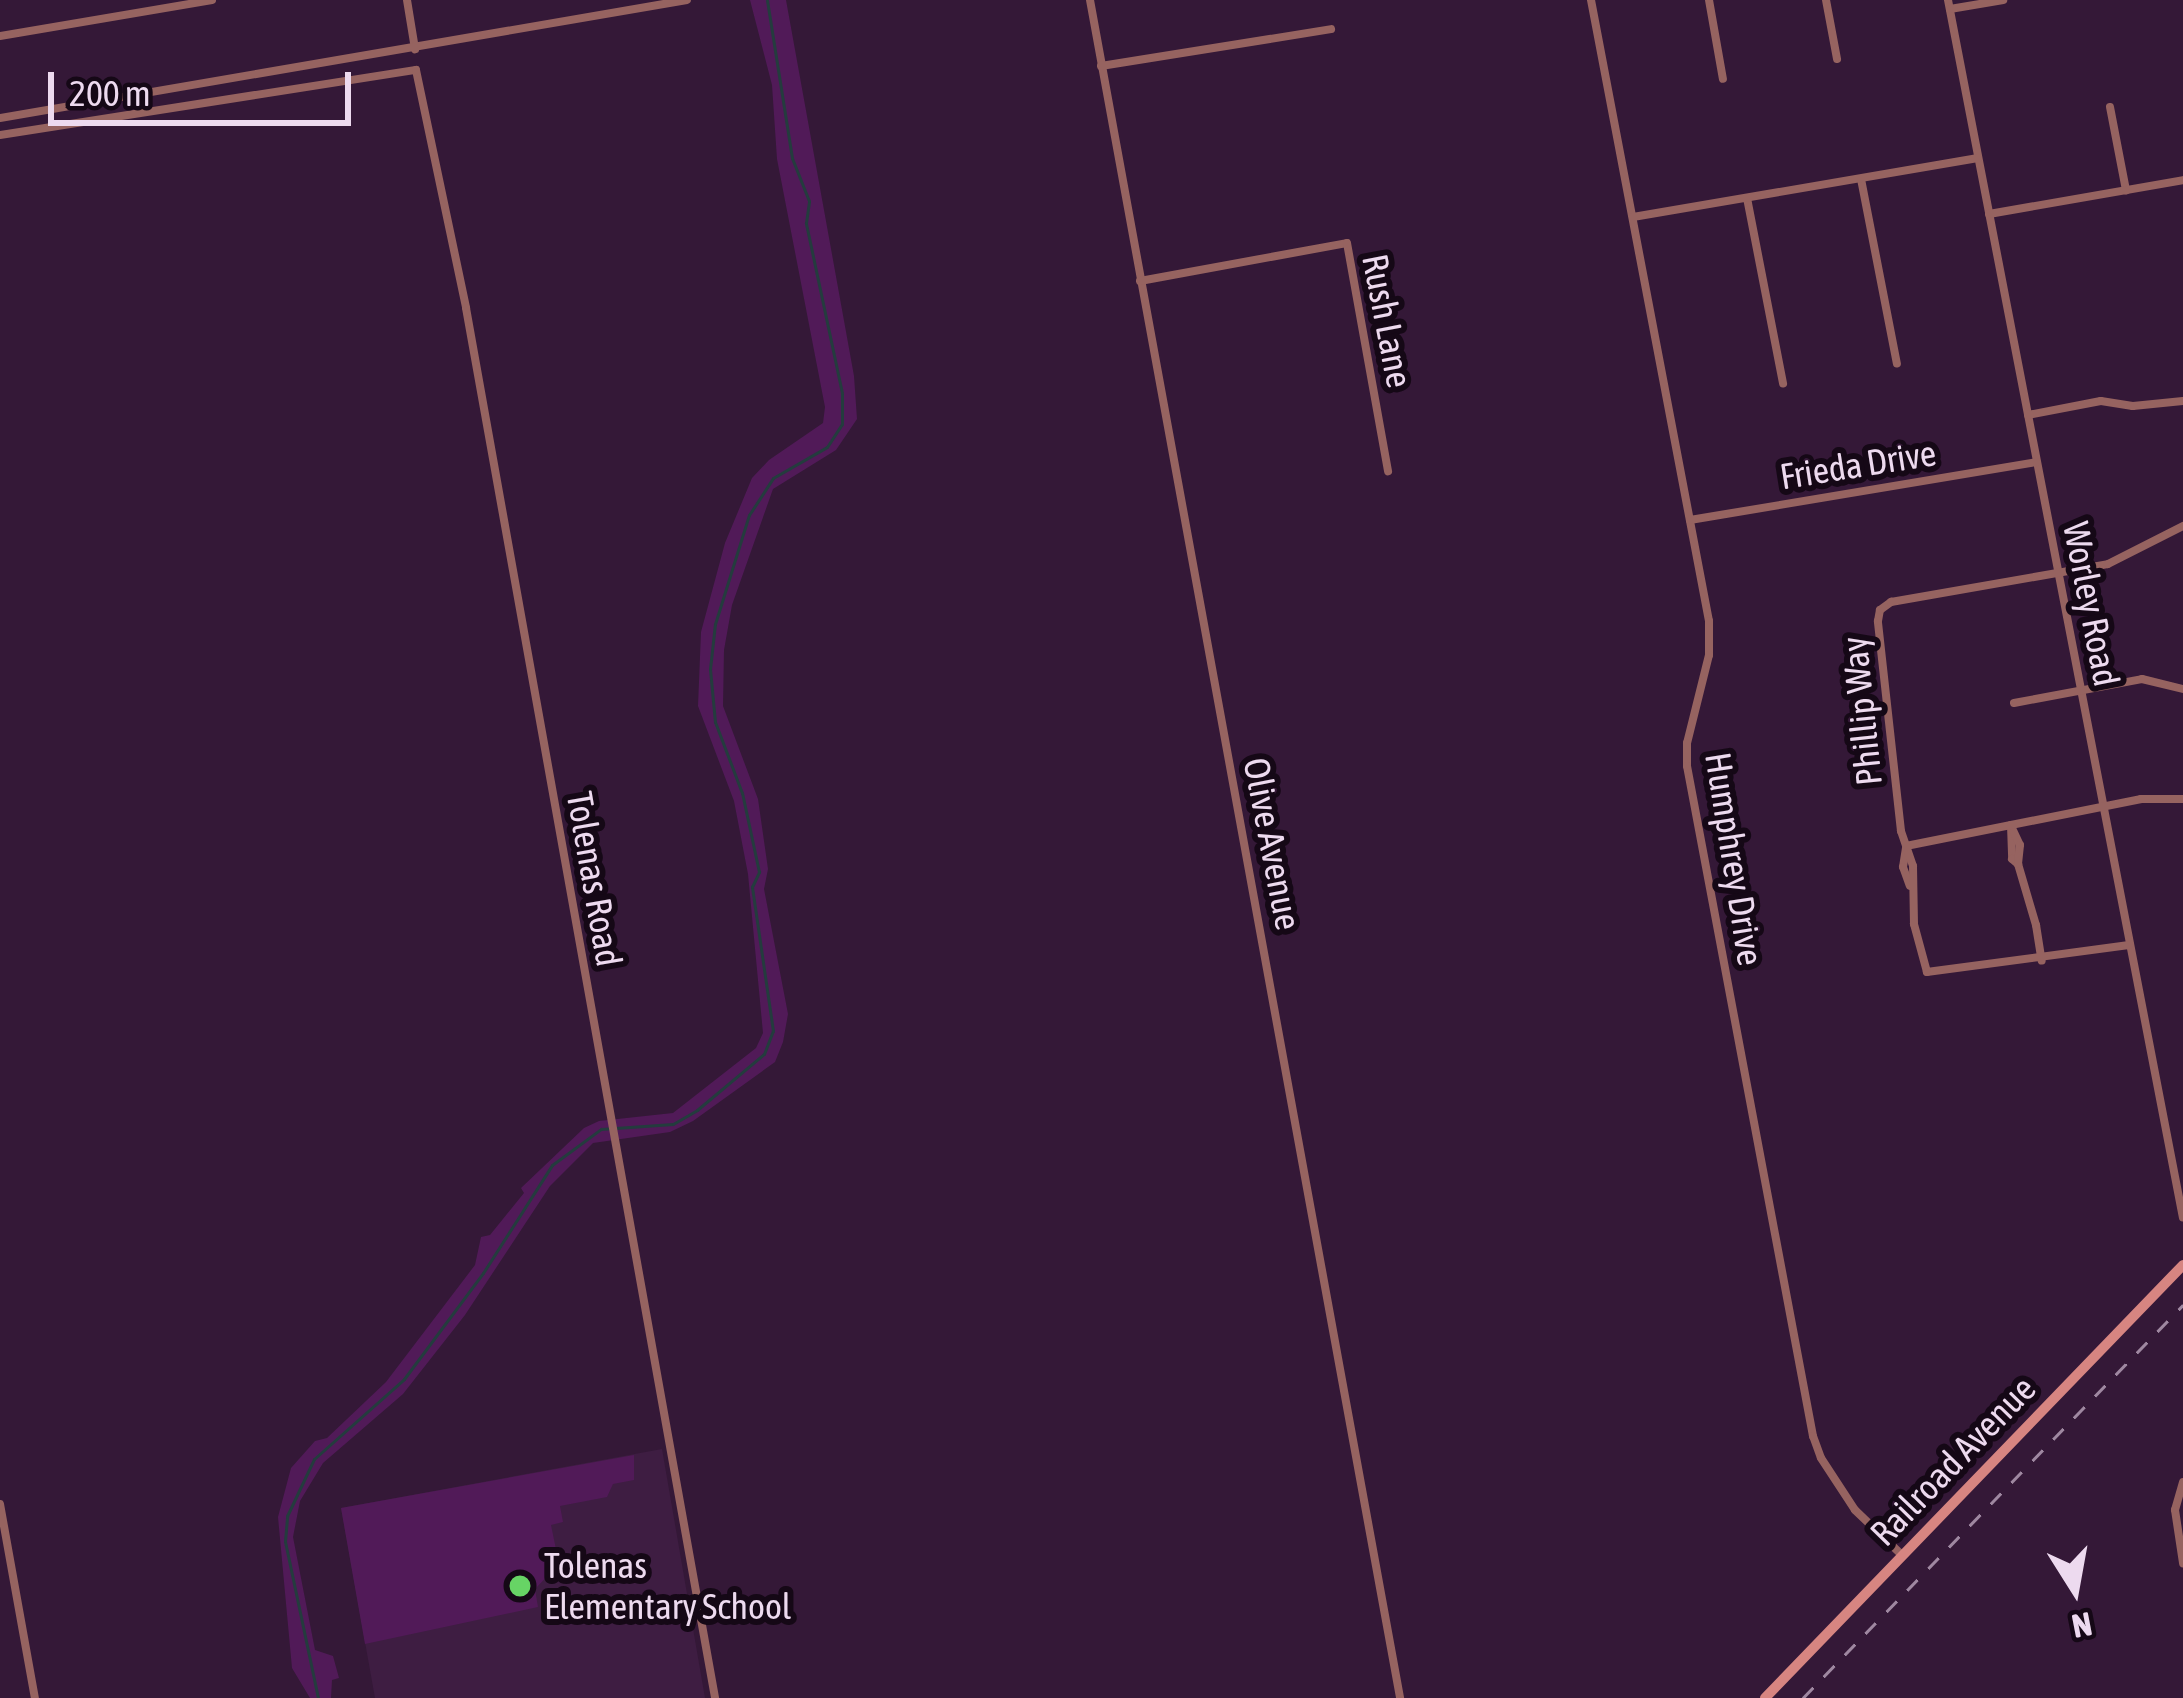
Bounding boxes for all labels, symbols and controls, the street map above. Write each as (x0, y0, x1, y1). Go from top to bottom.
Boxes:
scale bar (54, 48, 357, 122)
text: 200 m (69, 72, 151, 114)
street label: Rush Lane (1353, 251, 1421, 391)
street label: Frieda Drive (1777, 431, 1939, 499)
street label: Worley Road (2054, 518, 2128, 690)
street label: Phillip Way (1833, 634, 1891, 788)
street label: Humphrey Drive (1696, 749, 1772, 969)
street label: Olive Avenue (1234, 754, 1310, 934)
street label: Tolenas Road (557, 788, 631, 970)
street label: Railroad Avenue (1862, 1367, 2044, 1555)
north arrow (2015, 1530, 2135, 1650)
place label: Tolenas Elementary School (544, 1543, 791, 1628)
marker: Tolenas Elementary School (507, 1573, 533, 1599)
text: N (2069, 1605, 2095, 1646)

